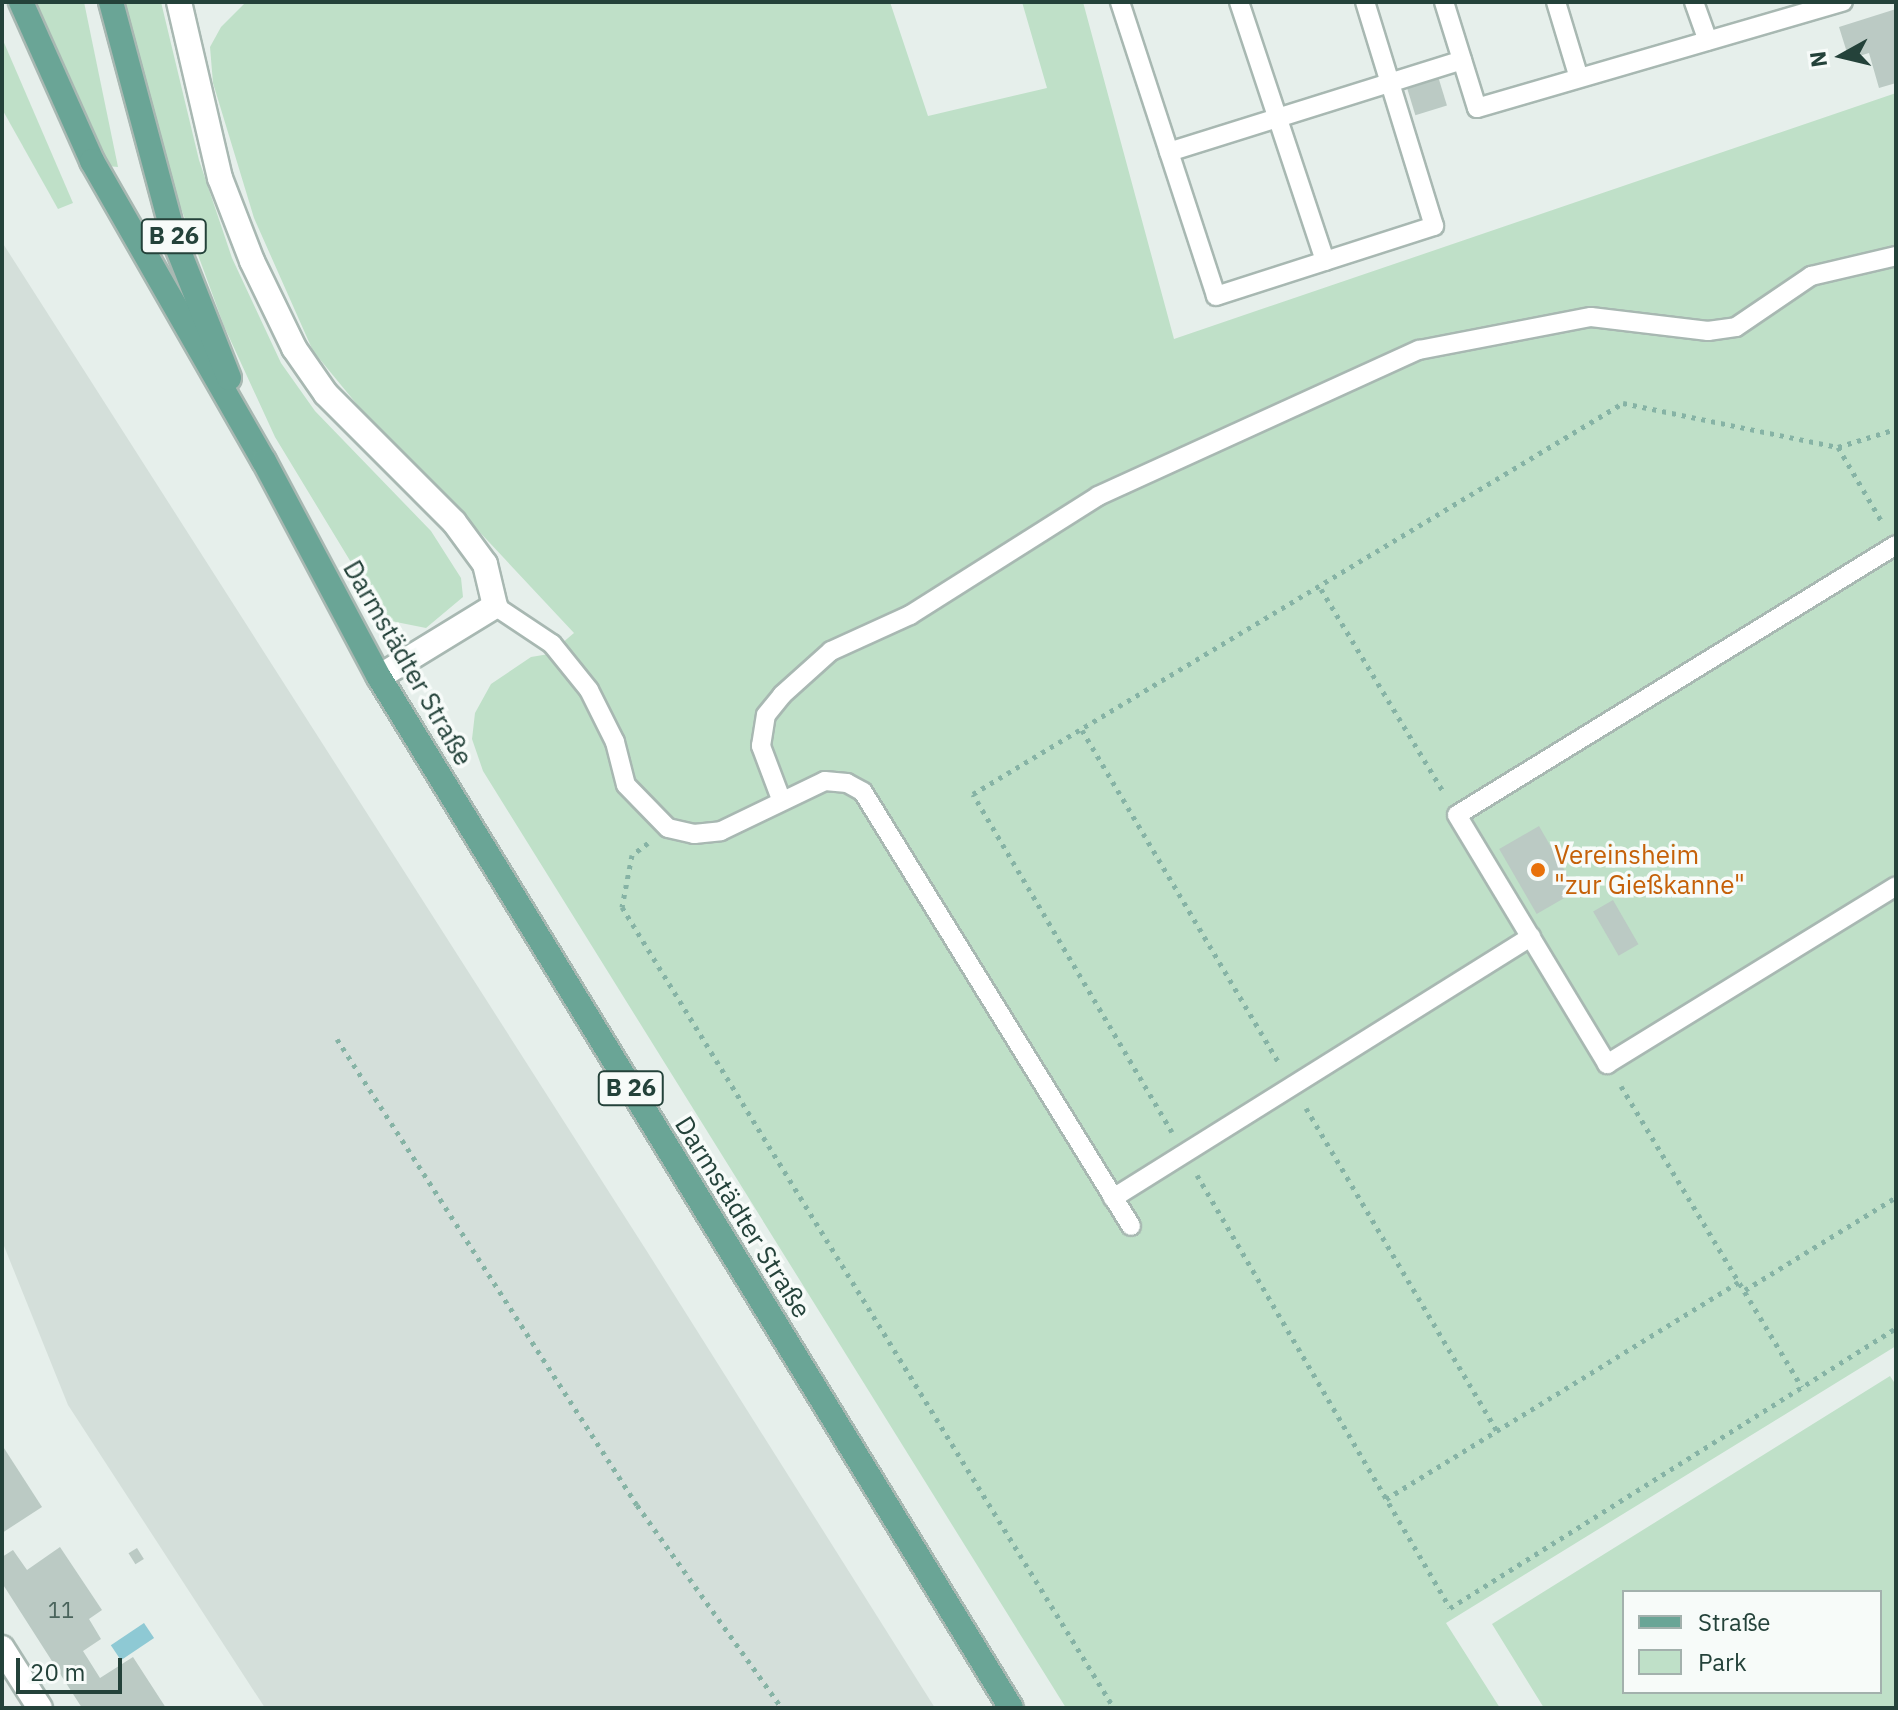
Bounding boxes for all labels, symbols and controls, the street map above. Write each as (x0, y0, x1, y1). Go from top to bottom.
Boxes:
north arrow (1802, 16, 1882, 96)
text: N (1802, 50, 1833, 69)
road number: B 26 (140, 216, 208, 256)
street label: Darmstädter Straße (337, 555, 479, 771)
place label: Vereinsheim "zur Gießkanne" (1554, 839, 1745, 900)
marker: Vereinsheim "zur Gießkanne" (1529, 861, 1547, 879)
road number: B 26 (597, 1068, 665, 1108)
street label: Darmstädter Straße (668, 1111, 818, 1323)
legend (1622, 1590, 1882, 1694)
house number: 11 (48, 1597, 74, 1623)
text: Straße (1698, 1606, 1770, 1638)
scale bar (20, 1642, 126, 1692)
text: Park (1698, 1646, 1747, 1678)
text: 20 m (30, 1656, 85, 1688)

